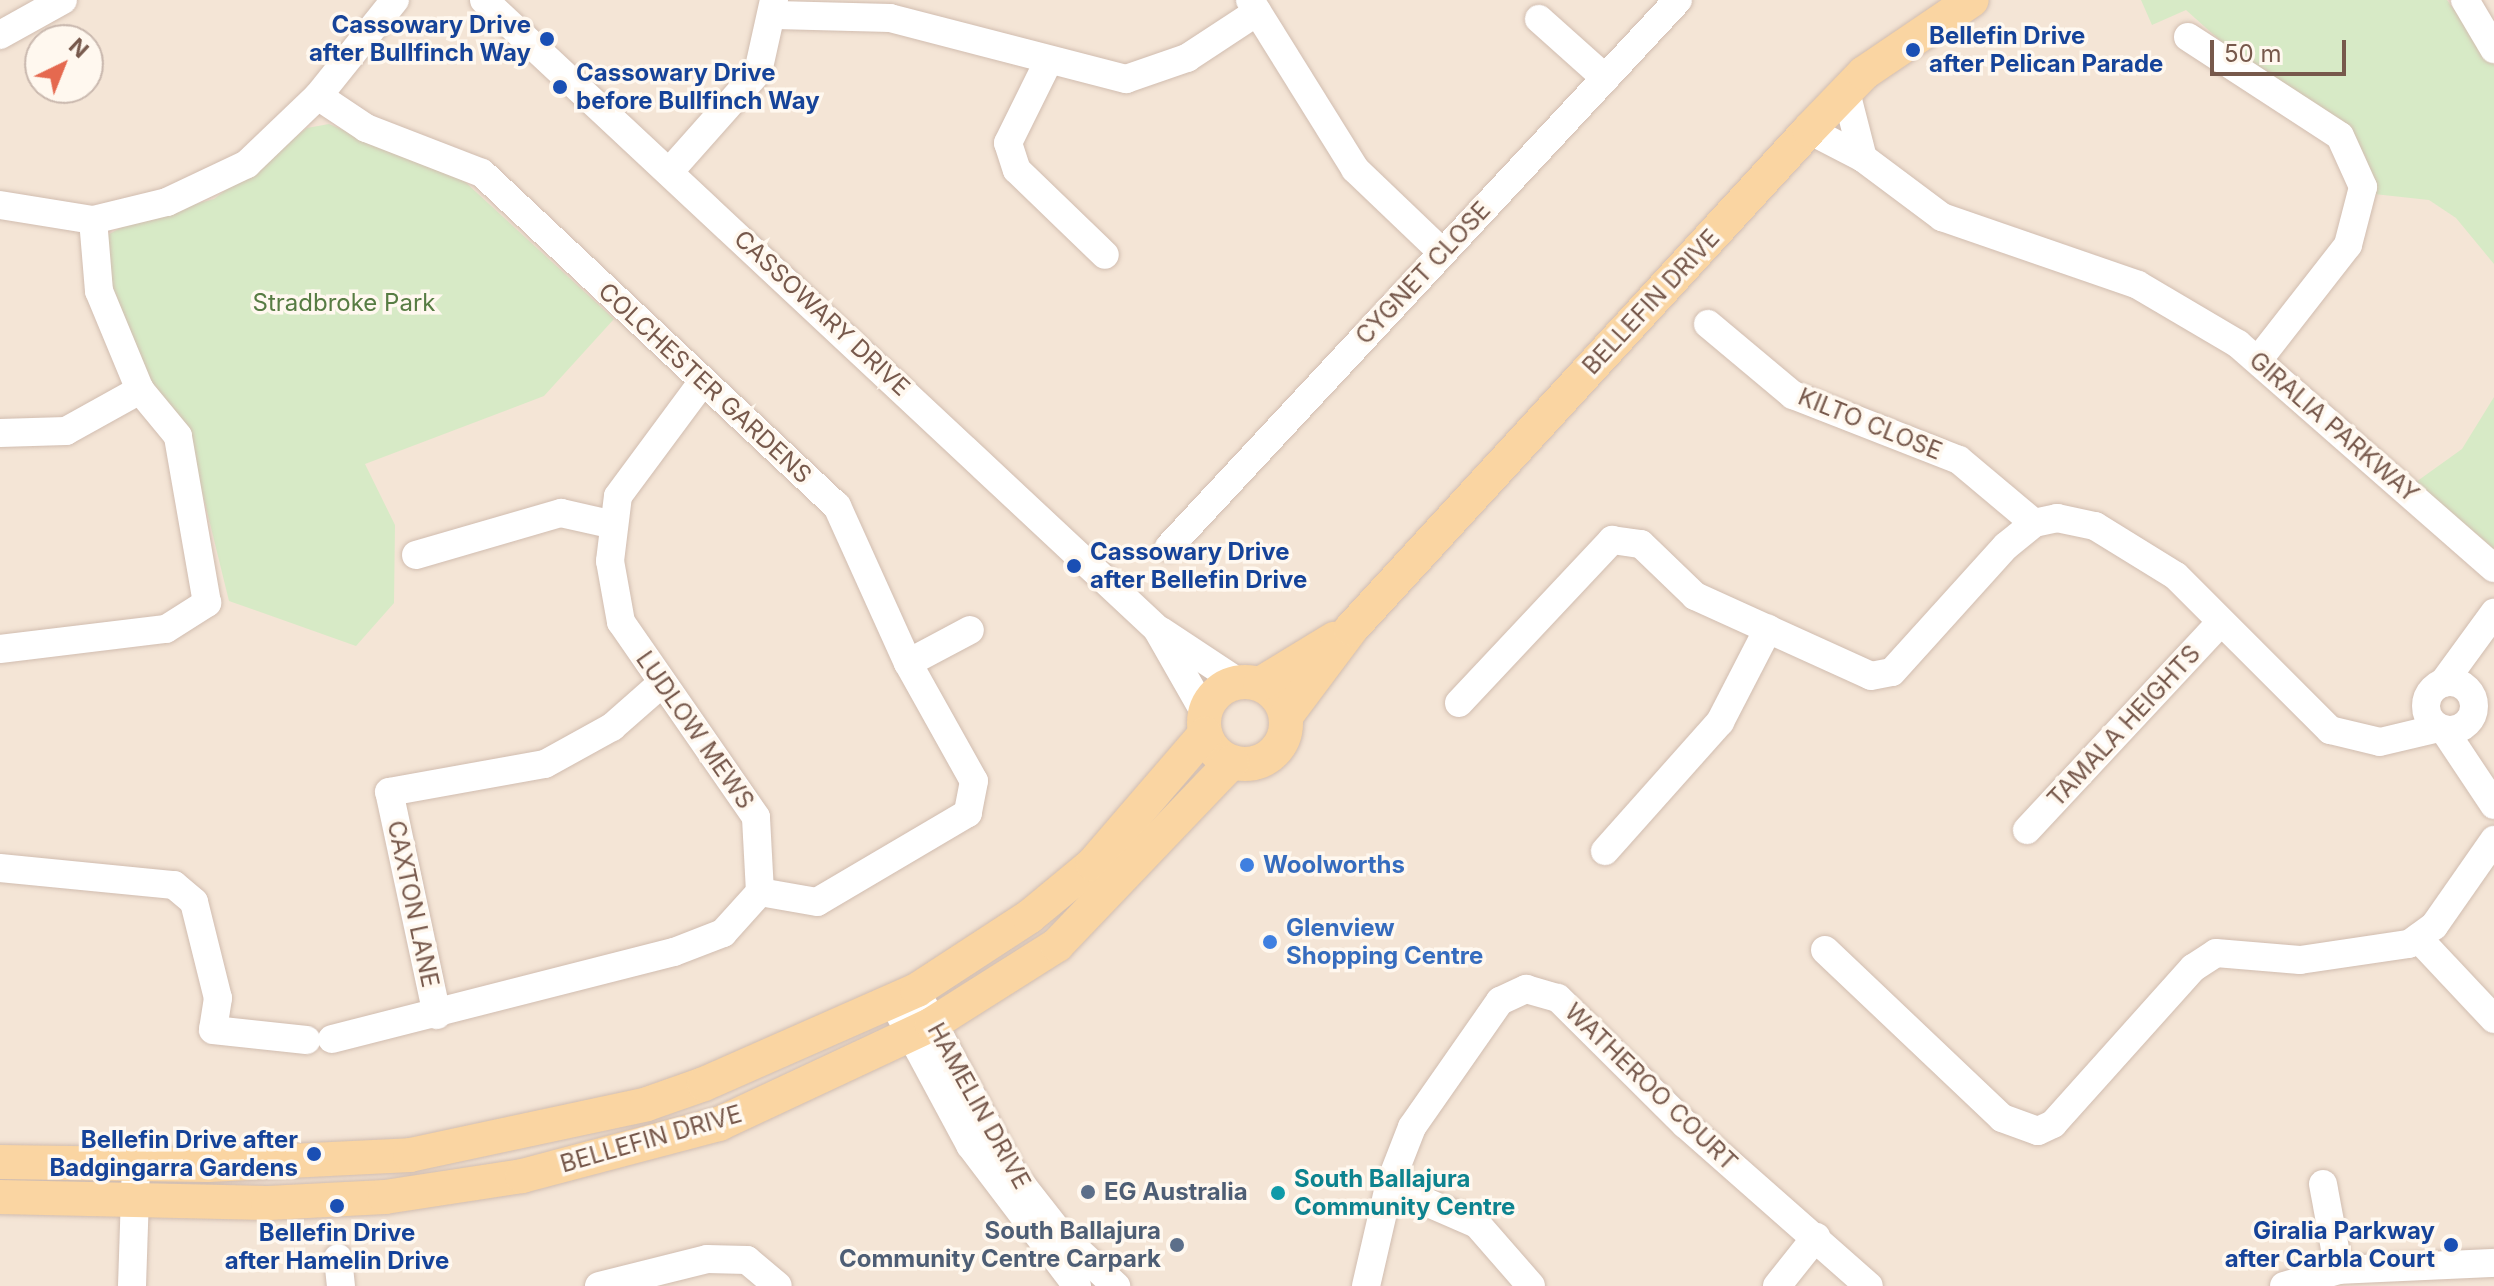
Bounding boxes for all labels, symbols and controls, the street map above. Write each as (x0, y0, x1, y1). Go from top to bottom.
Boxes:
place label: Cassowary Drive after Bullfinch Way (309, 11, 531, 67)
place label: Bellefin Drive after Pelican Parade (1929, 22, 2163, 78)
north arrow (24, 24, 104, 104)
scale bar (2214, 24, 2350, 74)
marker: Cassowary Drive after Bullfinch Way (538, 30, 556, 48)
text: N (64, 33, 94, 63)
text: 50 m (2224, 39, 2282, 68)
marker: Bellefin Drive after Pelican Parade (1904, 41, 1922, 59)
place label: Cassowary Drive before Bullfinch Way (576, 59, 820, 115)
marker: Cassowary Drive before Bullfinch Way (551, 78, 569, 96)
street label: CYGNET CLOSE (1350, 196, 1496, 350)
street label: CASSOWARY DRIVE (728, 224, 916, 402)
street label: BELLEFIN DRIVE (1577, 224, 1725, 380)
street label: COLCHESTER GARDENS (593, 277, 817, 489)
park label: Stradbroke Park (253, 289, 435, 317)
street label: GIRALIA PARKWAY (2244, 346, 2424, 508)
street label: KILTO CLOSE (1794, 382, 1946, 466)
place label: Cassowary Drive after Bellefin Drive (1090, 538, 1307, 594)
marker: Cassowary Drive after Bellefin Drive (1065, 557, 1083, 575)
street label: TAMALA HEIGHTS (2042, 639, 2206, 813)
street label: LUDLOW MEWS (630, 646, 760, 814)
street label: CAXTON LANE (381, 818, 445, 990)
place label: Woolworths (1263, 851, 1405, 879)
marker: Woolworths (1238, 856, 1256, 874)
place label: Glenview Shopping Centre (1286, 914, 1483, 970)
marker: Glenview Shopping Centre (1261, 933, 1279, 951)
street label: WATHEROO COURT (1559, 997, 1743, 1177)
street label: HAMELIN DRIVE (921, 1018, 1037, 1194)
street label: BELLEFIN DRIVE (557, 1099, 745, 1179)
place label: Bellefin Drive after Badgingarra Gardens (49, 1126, 298, 1182)
marker: Bellefin Drive after Badgingarra Gardens (305, 1145, 323, 1163)
place label: South Ballajura Community Centre (1294, 1165, 1515, 1221)
place label: EG Australia (1104, 1178, 1248, 1206)
marker: EG Australia (1079, 1183, 1097, 1201)
marker: South Ballajura Community Centre (1269, 1184, 1287, 1202)
marker: Bellefin Drive after Hamelin Drive (328, 1197, 346, 1215)
place label: South Ballajura Community Centre Carpark (839, 1217, 1161, 1273)
place label: Giralia Parkway after Carbla Court (2225, 1217, 2435, 1273)
place label: Bellefin Drive after Hamelin Drive (225, 1219, 449, 1275)
marker: South Ballajura Community Centre Carpark (1168, 1236, 1186, 1254)
marker: Giralia Parkway after Carbla Court (2442, 1236, 2460, 1254)

